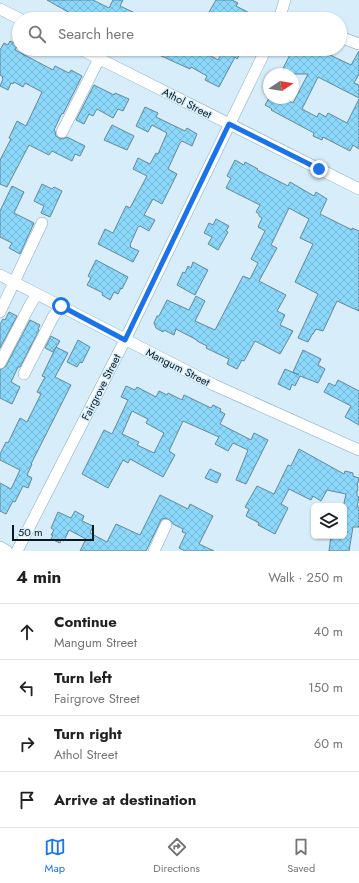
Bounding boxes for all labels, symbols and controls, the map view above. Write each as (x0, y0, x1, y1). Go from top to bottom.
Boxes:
search box (12, 12, 347, 56)
icon: search (26, 23, 48, 45)
text: Search here (58, 23, 134, 45)
north arrow (263, 68, 299, 104)
street label: Athol Street (159, 84, 215, 122)
route end (310, 160, 328, 178)
route start (52, 297, 70, 315)
street label: Mangum Street (143, 344, 213, 390)
street label: Fairgrove Street (77, 351, 125, 423)
map controls (311, 503, 347, 539)
button: layers (311, 503, 347, 539)
scale bar (12, 523, 94, 542)
text: 50 m (18, 524, 43, 540)
text: 4 min (16, 565, 61, 589)
text: Walk · 250 m (268, 568, 343, 587)
text: Continue (54, 611, 117, 633)
icon: ahead (16, 621, 38, 643)
text: 40 m (314, 622, 343, 641)
text: Mangum Street (54, 633, 137, 652)
text: Turn left (54, 667, 112, 689)
icon: left (16, 677, 38, 699)
text: 150 m (308, 678, 343, 697)
text: Fairgrove Street (54, 689, 140, 708)
text: Turn right (54, 723, 122, 745)
icon: right (16, 733, 38, 755)
text: 60 m (314, 734, 343, 753)
text: Athol Street (54, 745, 118, 764)
icon: arrive (16, 789, 38, 811)
text: Arrive at destination (54, 789, 196, 811)
tab: Map (44, 836, 66, 876)
tab: Directions (153, 836, 200, 876)
tab: Saved (287, 836, 315, 876)

